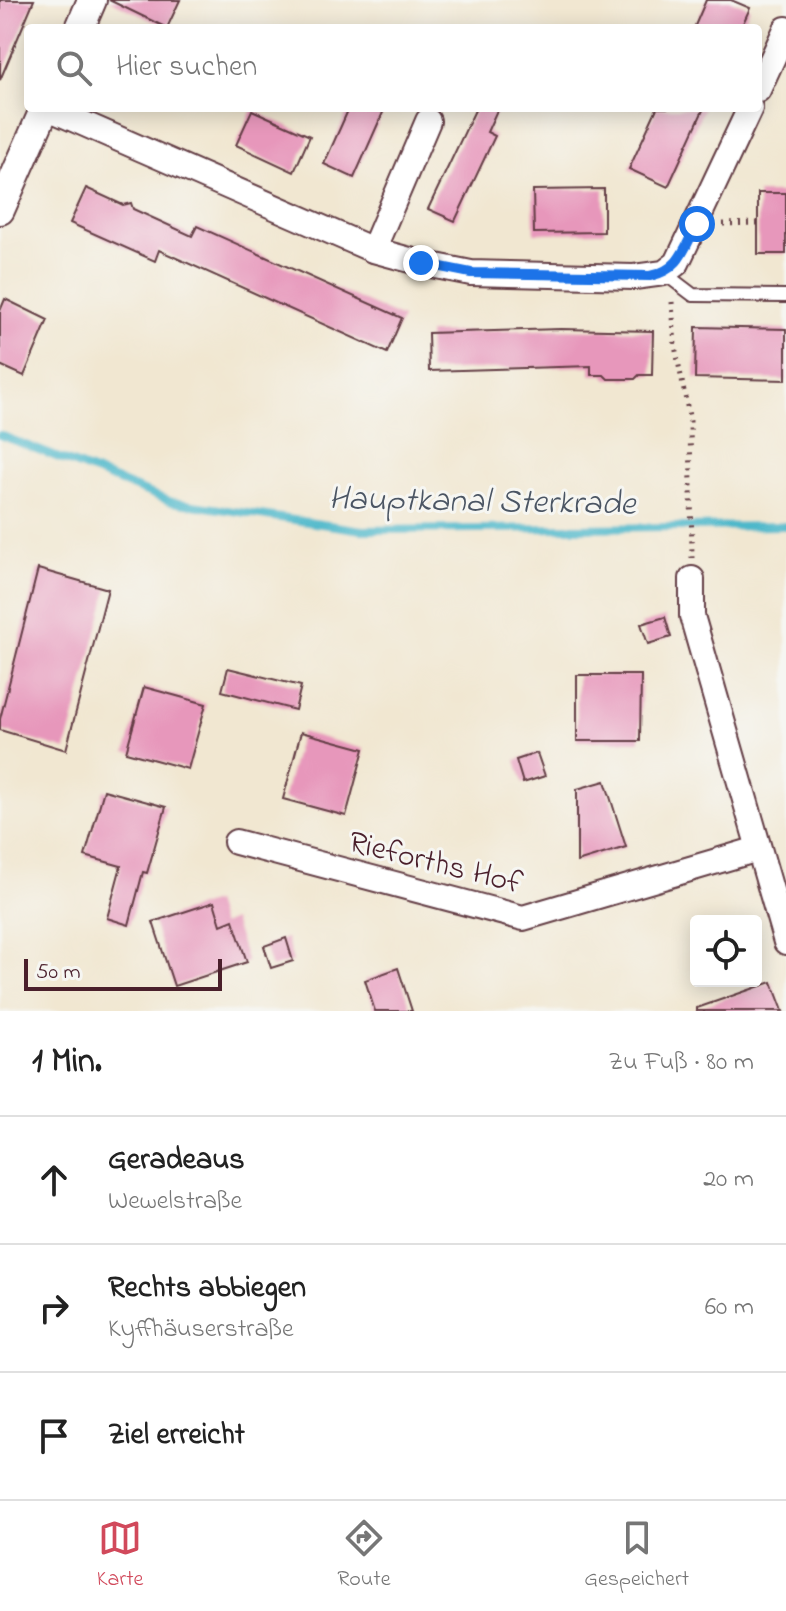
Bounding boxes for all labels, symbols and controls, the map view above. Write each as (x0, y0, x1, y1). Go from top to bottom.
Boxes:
search box (24, 24, 762, 112)
icon: search (52, 46, 96, 90)
text: Hier suchen (116, 46, 257, 90)
route start (679, 206, 715, 242)
route end (403, 245, 439, 281)
water label: Hauptkanal Sterkrade (328, 475, 638, 531)
street label: Rieforths Hof (343, 820, 527, 909)
map controls (690, 915, 762, 987)
button: locate (690, 915, 762, 987)
scale bar (24, 955, 222, 991)
text: 50 m (36, 957, 81, 989)
text: 1 Min. (32, 1038, 102, 1088)
text: Zu Fuß · 80 m (608, 1044, 754, 1082)
text: Geradeaus (108, 1139, 245, 1183)
icon: ahead (32, 1158, 76, 1202)
text: 20 m (703, 1161, 754, 1199)
text: Wewelstraße (108, 1183, 242, 1221)
text: Rechts abbiegen (108, 1267, 306, 1311)
icon: right (32, 1286, 76, 1330)
text: 60 m (705, 1289, 754, 1327)
text: Kyffhäuserstraße (108, 1311, 294, 1349)
icon: arrive (32, 1414, 76, 1458)
text: Ziel erreicht (108, 1414, 245, 1458)
tab: Karte (97, 1516, 143, 1596)
tab: Route (337, 1516, 391, 1596)
tab: Gespeichert (584, 1516, 689, 1596)

